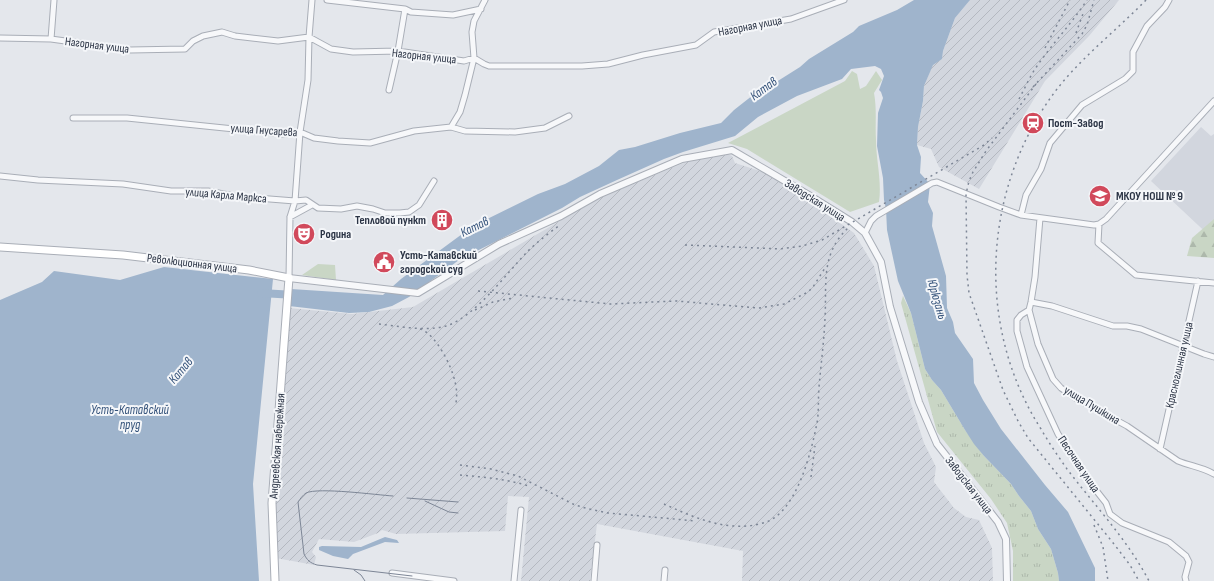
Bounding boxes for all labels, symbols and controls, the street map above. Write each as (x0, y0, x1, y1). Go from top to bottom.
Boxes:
street label: Нагорная улица (717, 13, 784, 40)
street label: Нагорная улица (64, 34, 130, 57)
street label: Нагорная улица (391, 46, 457, 67)
water label: Катав (747, 73, 781, 104)
station icon: Пост-Завод (1020, 110, 1046, 136)
place label: Пост-Завод (1048, 116, 1103, 131)
street label: улица Гнусарева (230, 121, 298, 140)
street label: Заводская улица (782, 176, 848, 225)
school or university icon: МКОУ НОШ № 9 (1087, 183, 1113, 209)
street label: улица Карла Маркса (185, 184, 268, 207)
place label: МКОУ НОШ № 9 (1116, 189, 1183, 204)
building icon: Тепловой пункт (429, 207, 455, 233)
place label: Тепловой пункт (355, 213, 426, 228)
water label: Катав (458, 213, 492, 241)
theatre icon: Родина (291, 221, 317, 247)
place label: Родина (320, 227, 351, 242)
place label: Усть-Катавский городской суд (400, 248, 477, 277)
public building icon: Усть-Катавский городской суд (371, 249, 397, 275)
street label: Революционная улица (146, 251, 238, 277)
water label: Юрюзань (924, 277, 950, 321)
street label: Красноглинная улица (1162, 320, 1197, 410)
water label: Катав (165, 354, 197, 387)
street label: улица Пушкина (1061, 383, 1123, 428)
street label: Андреевская набережная (266, 393, 289, 500)
water label: Усть-Катавский пруд (91, 402, 170, 433)
street label: Песочная улица (1054, 433, 1103, 496)
street label: Заводская улица (942, 454, 996, 517)

